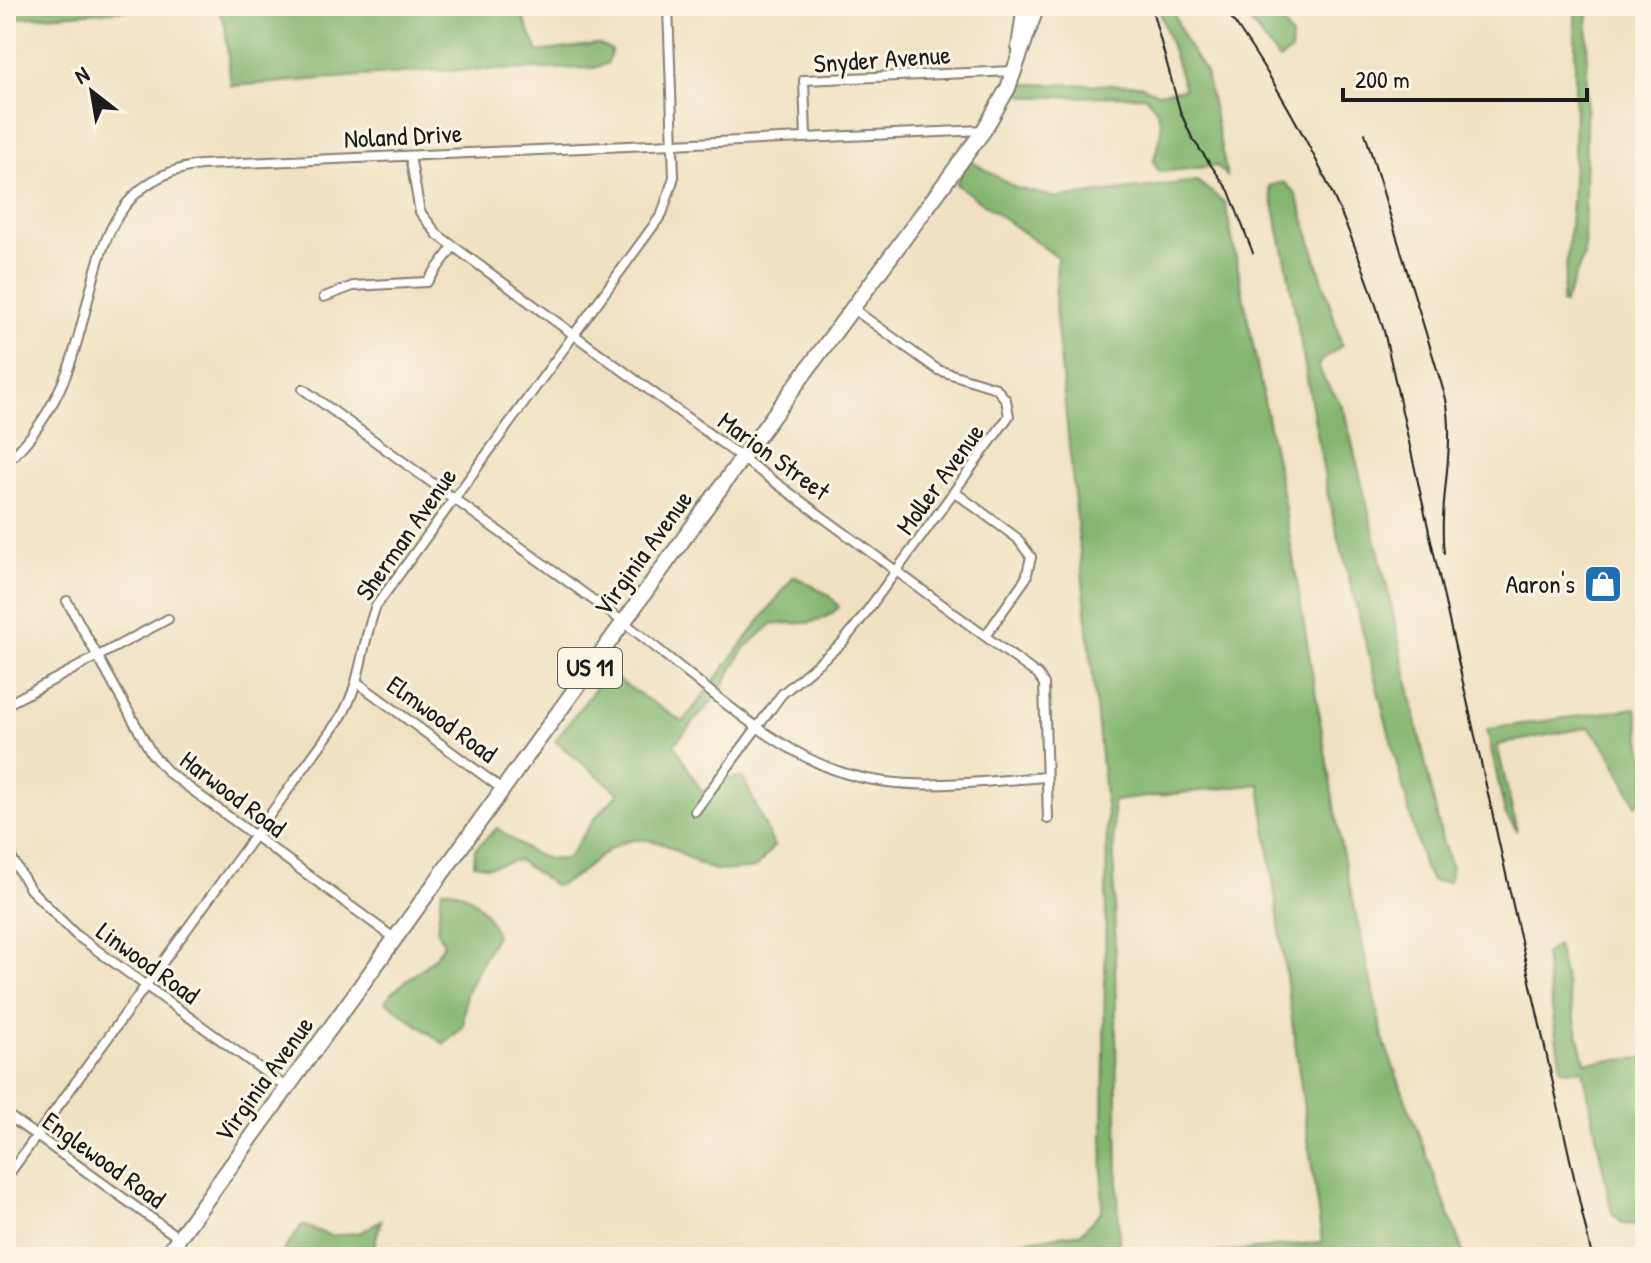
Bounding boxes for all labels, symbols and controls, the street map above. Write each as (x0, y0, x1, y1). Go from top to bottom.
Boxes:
street label: Snyder Avenue (812, 36, 952, 81)
north arrow (52, 52, 132, 132)
scale bar (1343, 52, 1587, 102)
text: N (69, 59, 95, 91)
text: 200 m (1355, 63, 1410, 95)
street label: Noland Drive (343, 115, 463, 156)
street label: Marion Street (711, 403, 838, 509)
street label: Moller Avenue (887, 416, 992, 541)
street label: Sherman Avenue (347, 460, 464, 607)
street label: Virginia Avenue (585, 483, 700, 623)
shop icon: Aaron's (1582, 563, 1624, 605)
place label: Aaron's (1506, 566, 1575, 601)
road number: US 11 (558, 648, 622, 688)
street label: Elmwood Road (380, 667, 504, 770)
street label: Harwood Road (173, 742, 293, 845)
street label: Linwood Road (90, 913, 207, 1012)
street label: Virginia Avenue (206, 1009, 321, 1149)
street label: Englewood Road (36, 1103, 173, 1216)

